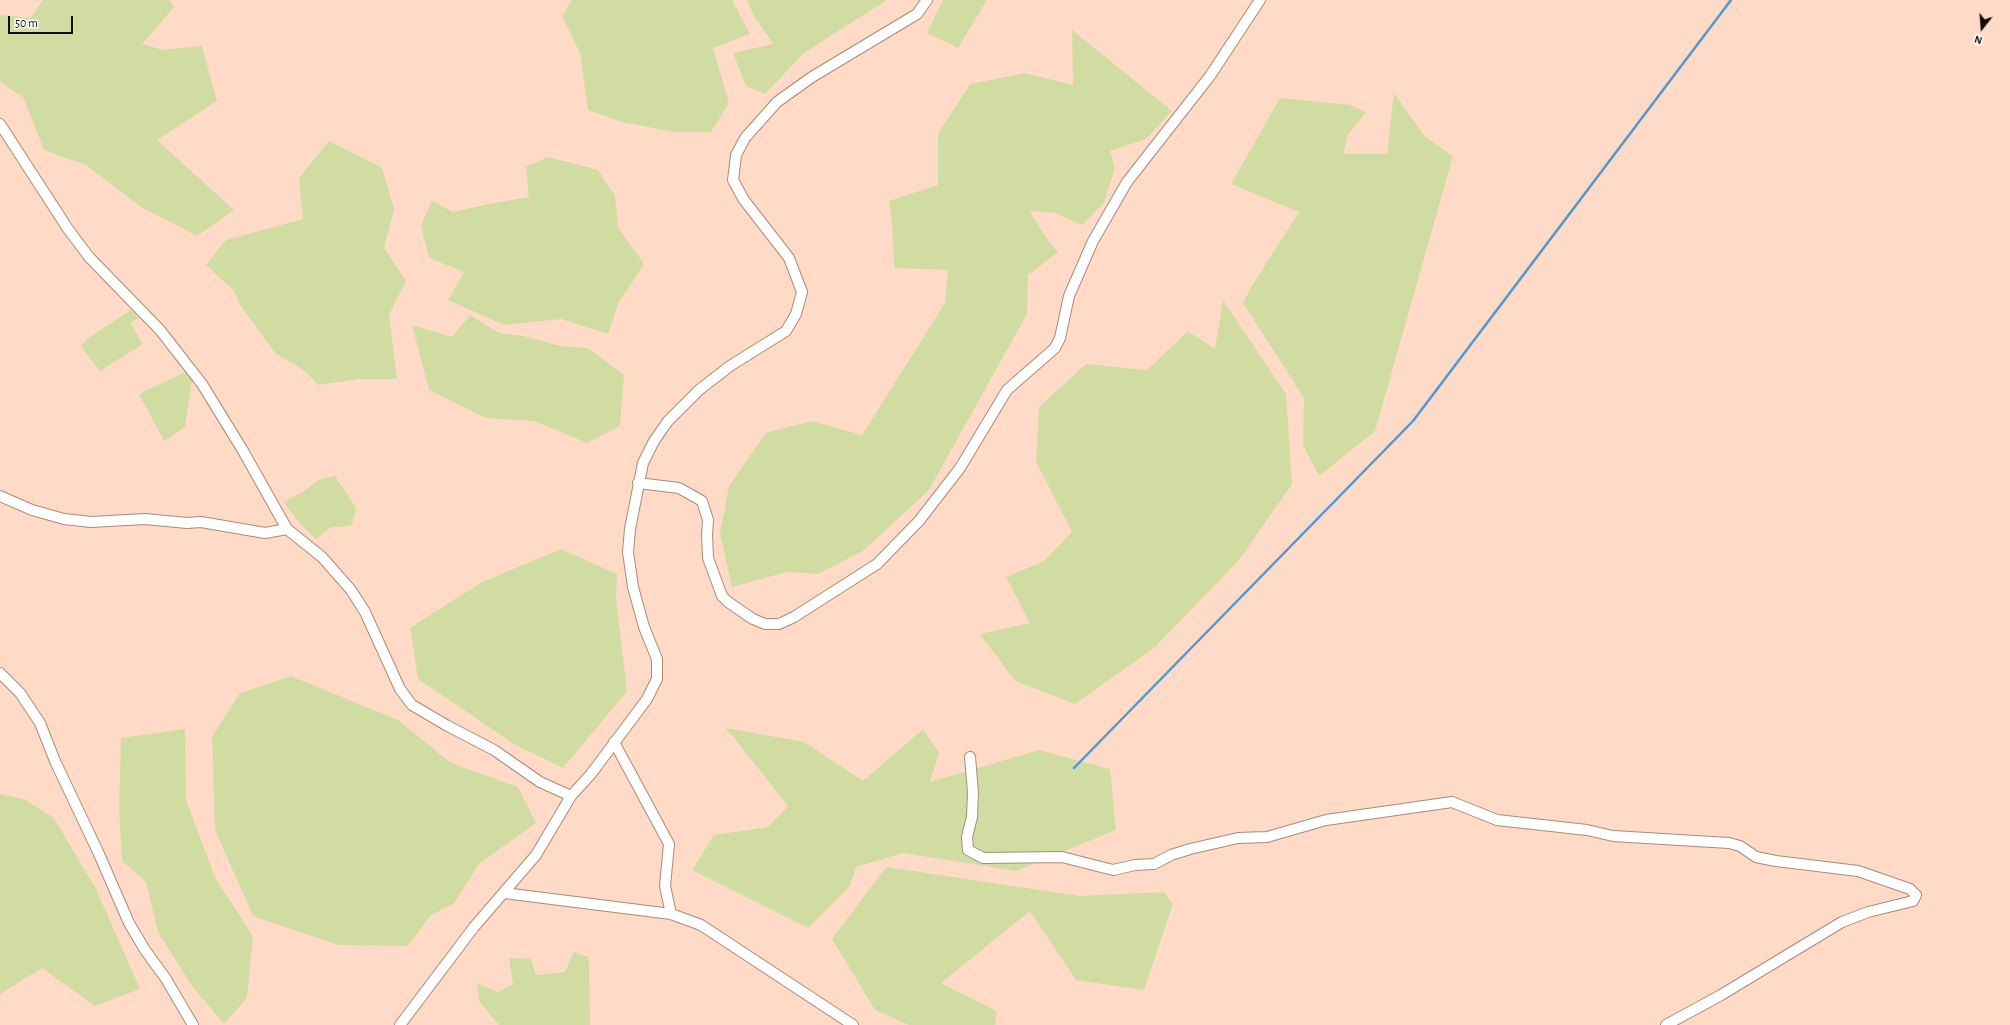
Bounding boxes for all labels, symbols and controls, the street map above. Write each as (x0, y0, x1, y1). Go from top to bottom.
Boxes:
scale bar (10, 8, 75, 34)
north arrow (1962, 8, 2002, 48)
text: 50 m (15, 17, 38, 29)
text: N (1973, 34, 1984, 46)

